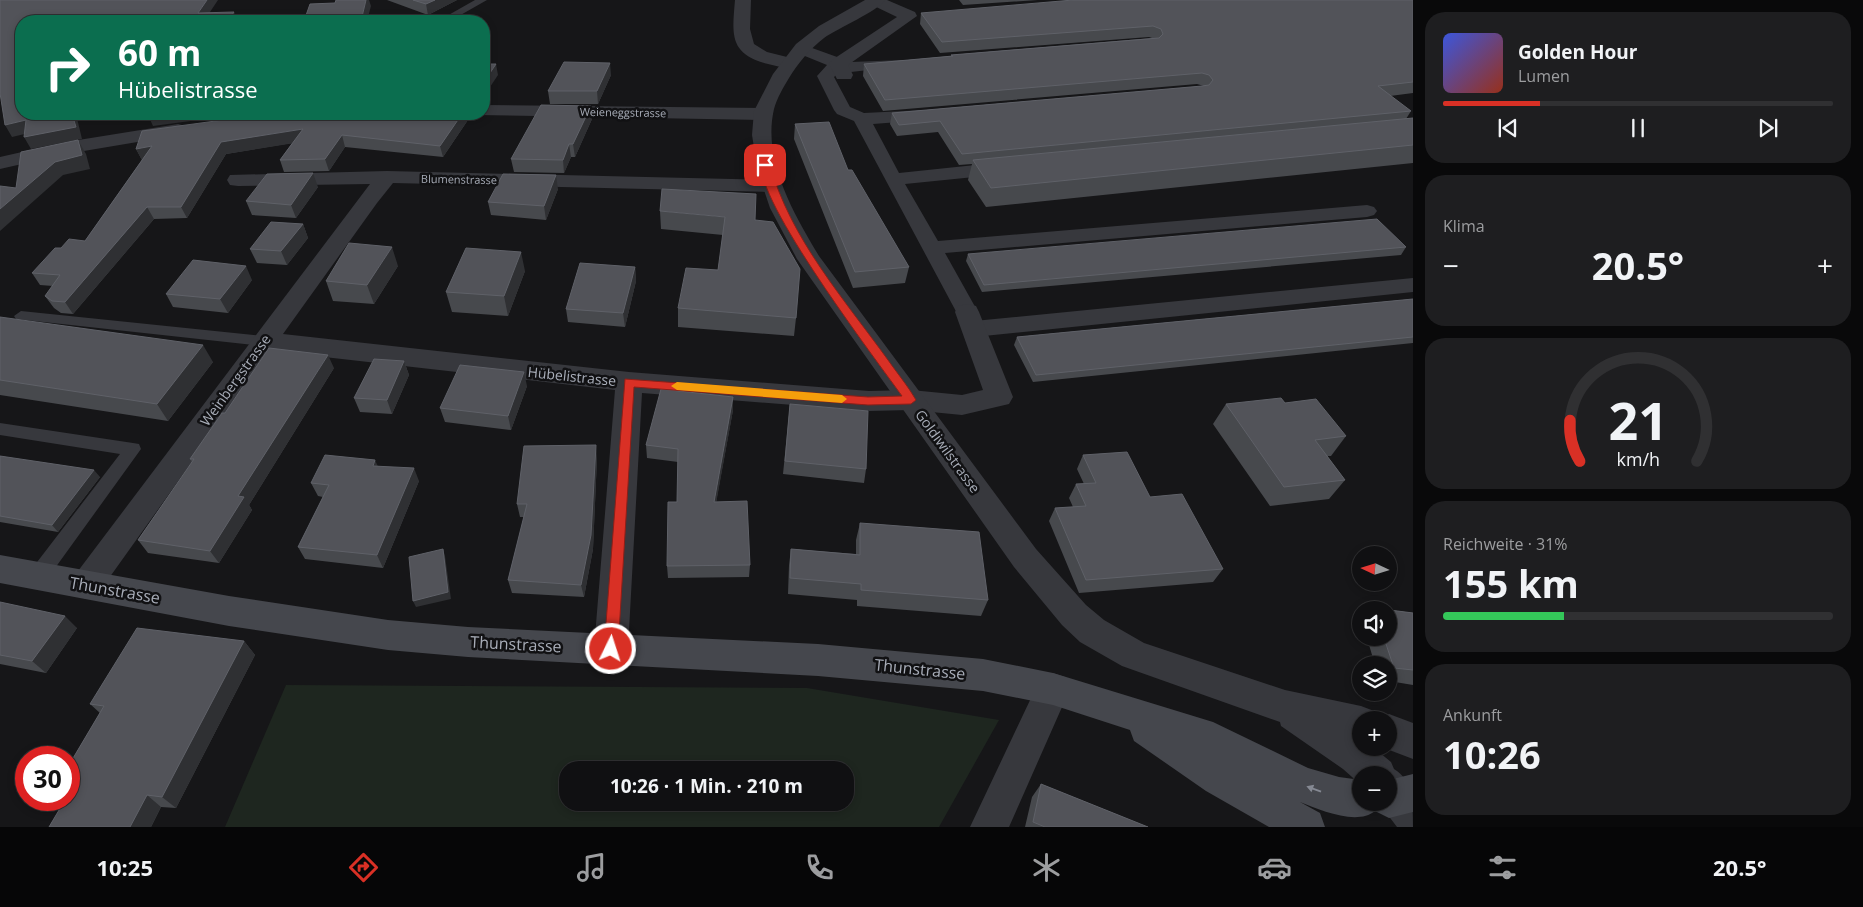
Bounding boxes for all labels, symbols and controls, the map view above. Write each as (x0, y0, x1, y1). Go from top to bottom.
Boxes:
text: 60 m (118, 29, 201, 76)
icon: right (35, 35, 100, 100)
text: Golden Hour (1518, 39, 1637, 65)
text: Lumen (1518, 65, 1570, 87)
text: Hübelistrasse (118, 74, 258, 104)
street label: Weieneggstrasse (580, 104, 666, 120)
icon: previous (1494, 114, 1522, 142)
icon: pause (1624, 114, 1652, 142)
icon: next (1754, 114, 1782, 142)
pin (744, 144, 786, 186)
icon: arrive (751, 151, 779, 179)
street label: Blumenstrasse (421, 171, 497, 187)
text: Klima (1443, 215, 1485, 237)
text: 20.5° (1592, 239, 1684, 291)
text: − (1443, 246, 1459, 284)
text: + (1817, 246, 1833, 284)
street label: Weinbergstrasse (195, 330, 275, 430)
street label: Hübelistrasse (527, 362, 617, 390)
text: 21 (1608, 384, 1668, 455)
street label: Goldiwilstrasse (911, 406, 985, 497)
text: km/h (1616, 447, 1660, 471)
text: Reichweite · 31% (1443, 533, 1568, 555)
north arrow (1352, 546, 1398, 591)
map controls (1352, 546, 1397, 811)
text: 155 km (1443, 557, 1579, 609)
street label: Thunstrasse (68, 571, 162, 609)
button: sound (1352, 601, 1397, 646)
position arrow (584, 622, 636, 674)
street label: Thunstrasse (470, 631, 562, 657)
street label: Thunstrasse (873, 653, 967, 685)
button: layers (1352, 656, 1397, 701)
text: Ankunft (1443, 704, 1502, 726)
button: + (1352, 711, 1397, 756)
text: 10:26 (1443, 728, 1541, 780)
speed limit sign: 30 (15, 746, 80, 811)
button: − (1352, 766, 1397, 811)
text: 10:26 · 1 Min. · 210 m (610, 773, 803, 799)
one-way arrow (1306, 785, 1321, 793)
icon: directions (346, 850, 381, 885)
icon: music (574, 850, 609, 885)
icon: phone (802, 850, 837, 885)
icon: climate (1029, 850, 1064, 885)
icon: car (1257, 850, 1292, 885)
icon: filters (1485, 850, 1520, 885)
text: 10:25 (96, 852, 153, 882)
text: 20.5° (1713, 852, 1766, 882)

